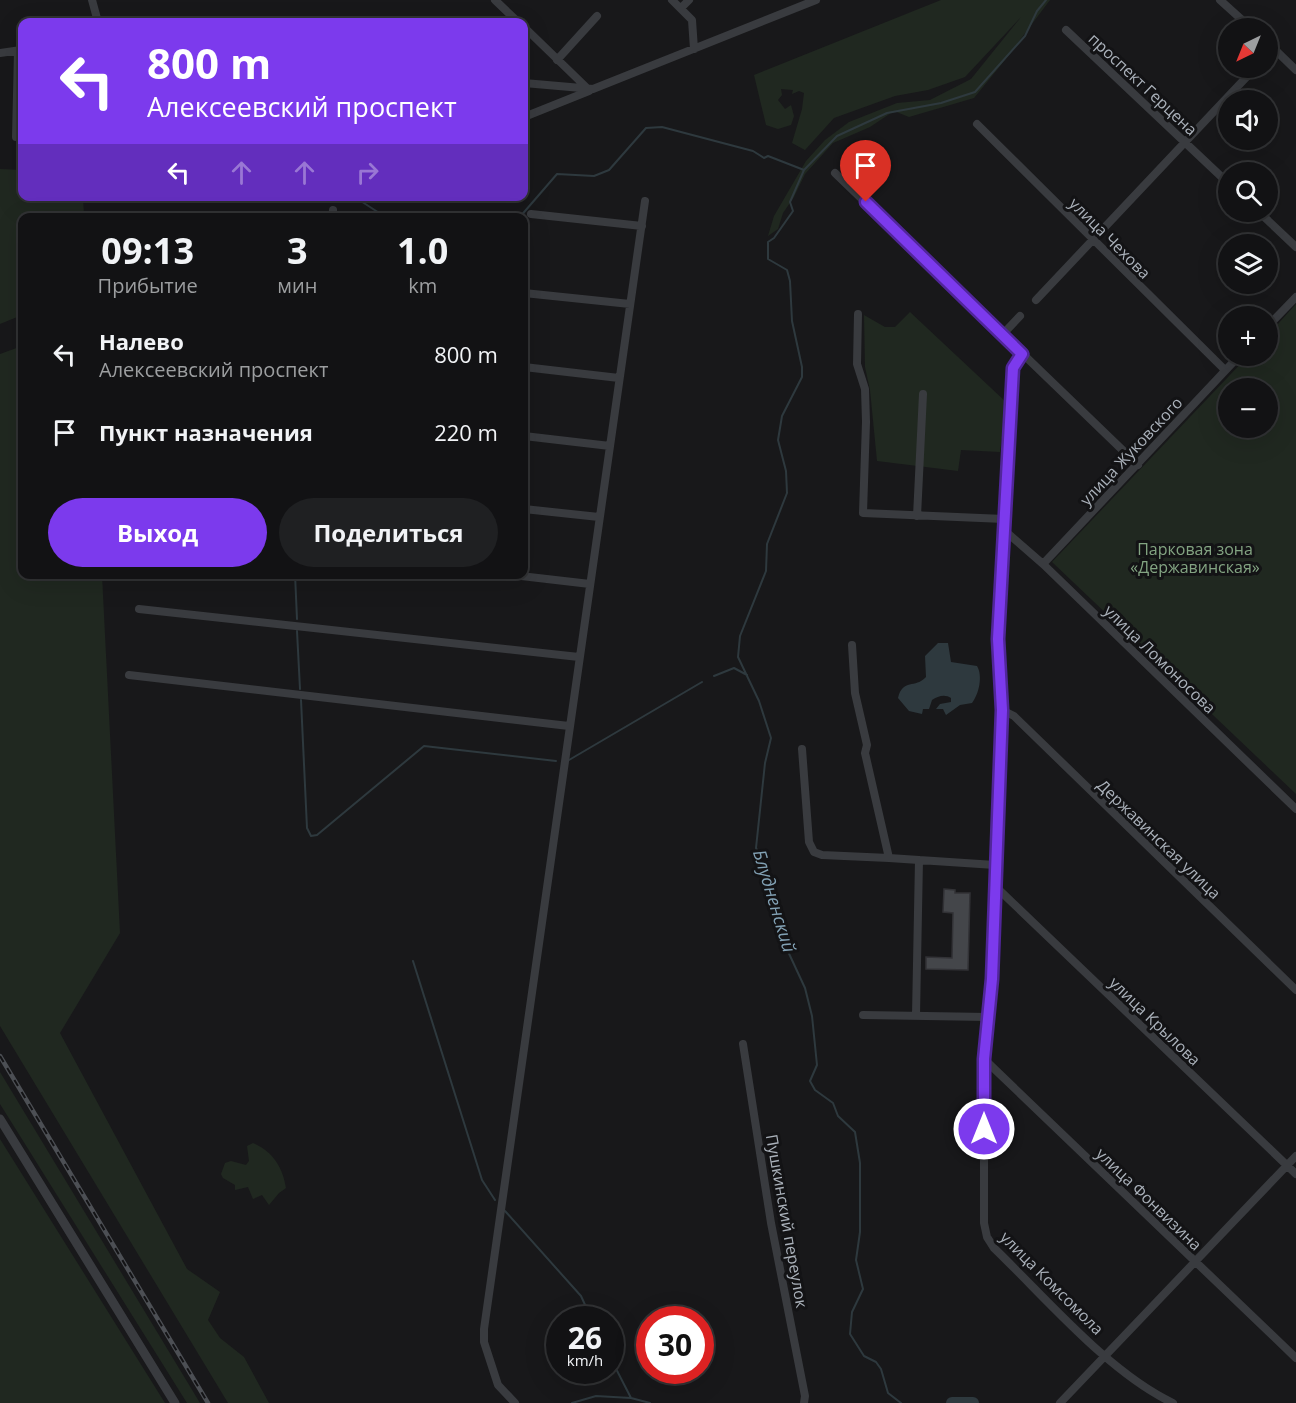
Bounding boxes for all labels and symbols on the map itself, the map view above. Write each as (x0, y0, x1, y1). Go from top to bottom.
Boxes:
north arrow (1218, 18, 1278, 78)
street label: проспект Герцена (1084, 28, 1202, 140)
pin (840, 140, 891, 202)
street label: улица Чехова (1065, 193, 1155, 283)
street label: улица Жуковского (1075, 392, 1187, 510)
park label: Парковая зона «Державинская» (1130, 538, 1260, 578)
street label: улица Ломоносова (1099, 600, 1221, 718)
street label: Державинская улица (1092, 774, 1226, 904)
water label: Блудненский (748, 846, 802, 956)
street label: улица Крылова (1105, 972, 1205, 1070)
position arrow (952, 1097, 1016, 1161)
street label: Пушкинский переулок (761, 1133, 813, 1310)
street label: улица Фонвизина (1091, 1143, 1207, 1255)
street label: улица Комсомола (995, 1226, 1109, 1340)
speed limit sign: 30 (636, 1306, 714, 1384)

